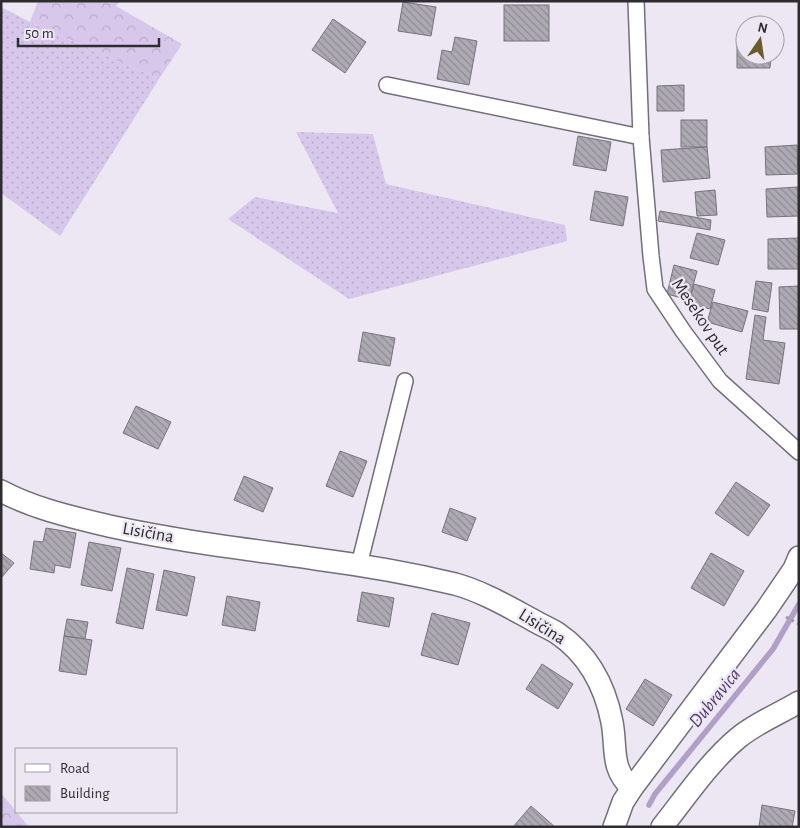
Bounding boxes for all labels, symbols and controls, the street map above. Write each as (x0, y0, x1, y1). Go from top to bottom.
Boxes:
scale bar (18, 15, 159, 47)
north arrow (735, 15, 785, 65)
text: N (756, 20, 769, 36)
text: 50 m (25, 26, 54, 41)
street label: Mesekov put (668, 275, 732, 359)
street label: Lisičina (121, 520, 175, 546)
street label: Lisičina (515, 606, 569, 648)
water label: Dubravica (686, 665, 744, 731)
legend (15, 748, 178, 813)
text: Road (60, 761, 90, 776)
text: Building (60, 786, 110, 801)

